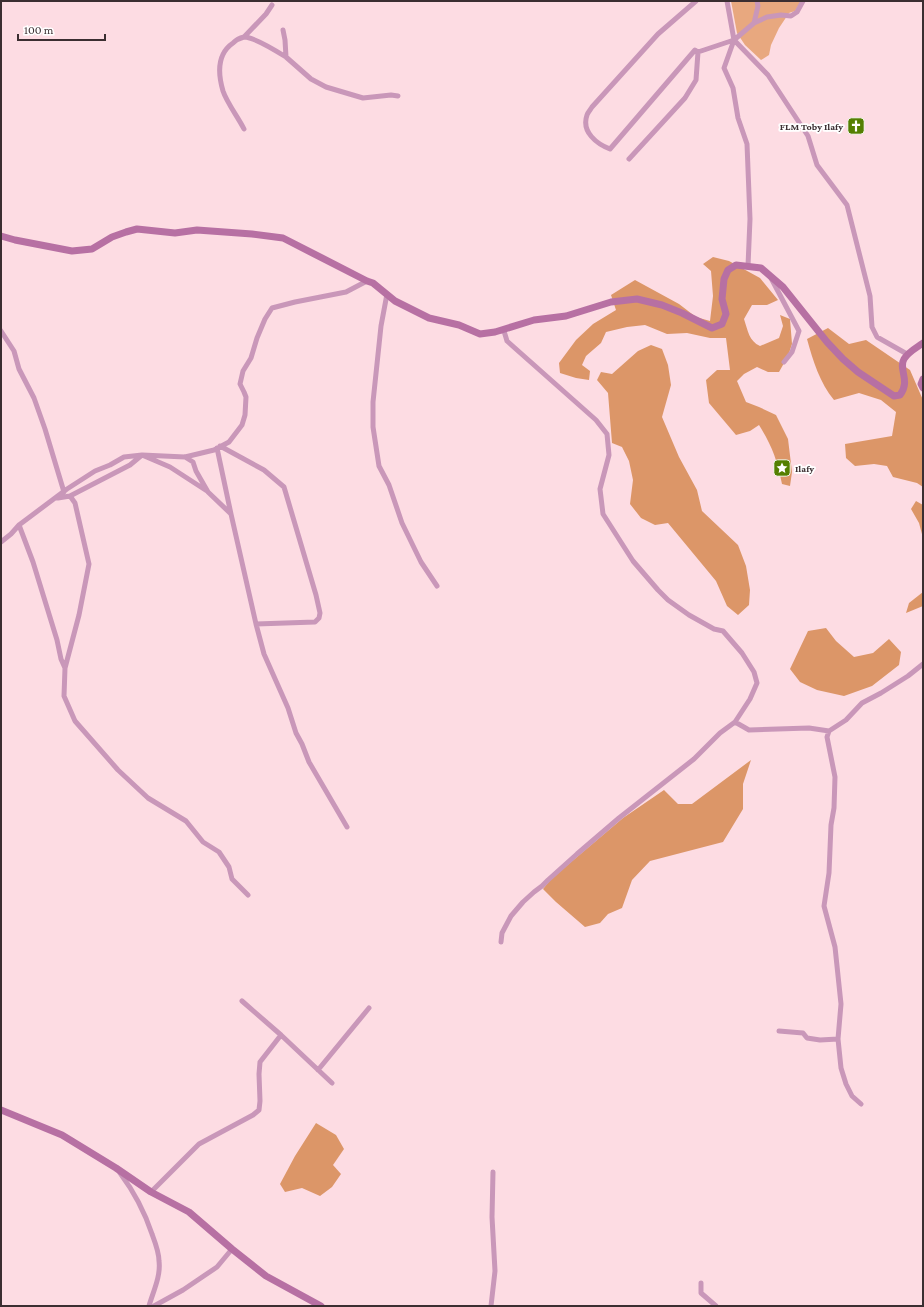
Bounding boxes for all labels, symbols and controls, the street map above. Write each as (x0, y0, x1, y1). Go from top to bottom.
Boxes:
scale bar (18, 16, 105, 42)
text: 100 m (24, 23, 54, 37)
church icon: FLM Toby Ilafy (846, 116, 866, 136)
place label: FLM Toby Ilafy (780, 121, 843, 132)
place icon: Ilafy (772, 458, 792, 478)
place label: Ilafy (795, 463, 814, 474)

